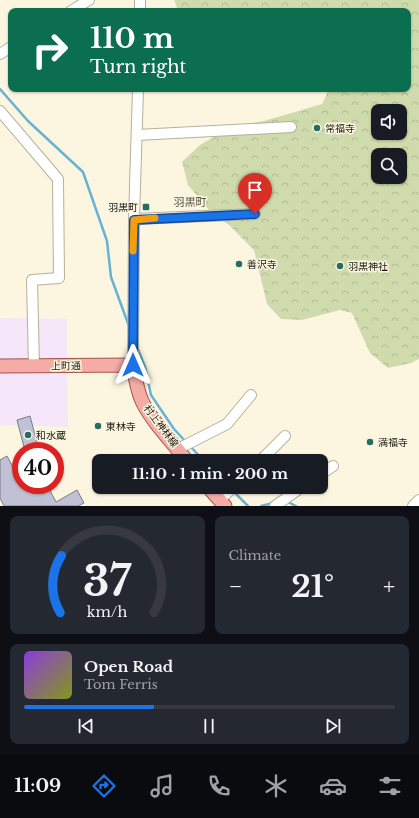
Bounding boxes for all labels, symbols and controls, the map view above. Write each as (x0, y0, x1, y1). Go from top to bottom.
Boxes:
text: 110 m (90, 21, 174, 56)
icon: right (24, 24, 76, 76)
text: Turn right (90, 56, 186, 78)
map controls (371, 104, 407, 184)
button: sound (371, 104, 407, 140)
place label: 常福寺 (325, 122, 355, 135)
marker: 常福寺 (312, 123, 322, 133)
button: search (371, 148, 407, 184)
pin (238, 173, 272, 214)
icon: arrive (244, 179, 266, 201)
district label: 羽黒町 (174, 195, 207, 209)
place label: 羽黒町 (108, 201, 138, 214)
marker: 羽黒町 (141, 202, 151, 212)
place label: 善沢寺 (247, 258, 277, 271)
marker: 善沢寺 (234, 259, 244, 269)
place label: 羽黒神社 (348, 260, 388, 273)
marker: 羽黒神社 (335, 261, 345, 271)
position arrow (112, 344, 154, 386)
street label: 上町通 (51, 359, 81, 373)
street label: 村上神林線 (141, 402, 181, 450)
place label: 東林寺 (106, 420, 136, 433)
marker: 東林寺 (93, 421, 103, 431)
place label: 和水蔵 (36, 429, 66, 442)
marker: 和水蔵 (23, 430, 33, 440)
place label: 満福寺 (378, 436, 408, 449)
marker: 満福寺 (365, 437, 375, 447)
speed limit sign: 40 (12, 442, 64, 494)
text: 11:10 · 1 min · 200 m (132, 464, 288, 483)
text: Climate (229, 547, 281, 564)
text: 37 (83, 556, 132, 607)
text: 21° (291, 568, 334, 605)
text: − (229, 573, 242, 600)
text: + (383, 573, 395, 600)
text: km/h (87, 603, 128, 621)
text: Open Road (84, 657, 173, 676)
text: Tom Ferris (84, 676, 158, 693)
icon: previous (75, 715, 97, 737)
icon: pause (198, 715, 220, 737)
icon: next (322, 715, 344, 737)
icon: directions (90, 772, 118, 800)
icon: music (148, 772, 176, 800)
icon: phone (205, 772, 233, 800)
icon: climate (262, 772, 290, 800)
icon: car (319, 772, 347, 800)
icon: filters (376, 772, 404, 800)
text: 11:09 (15, 775, 61, 797)

